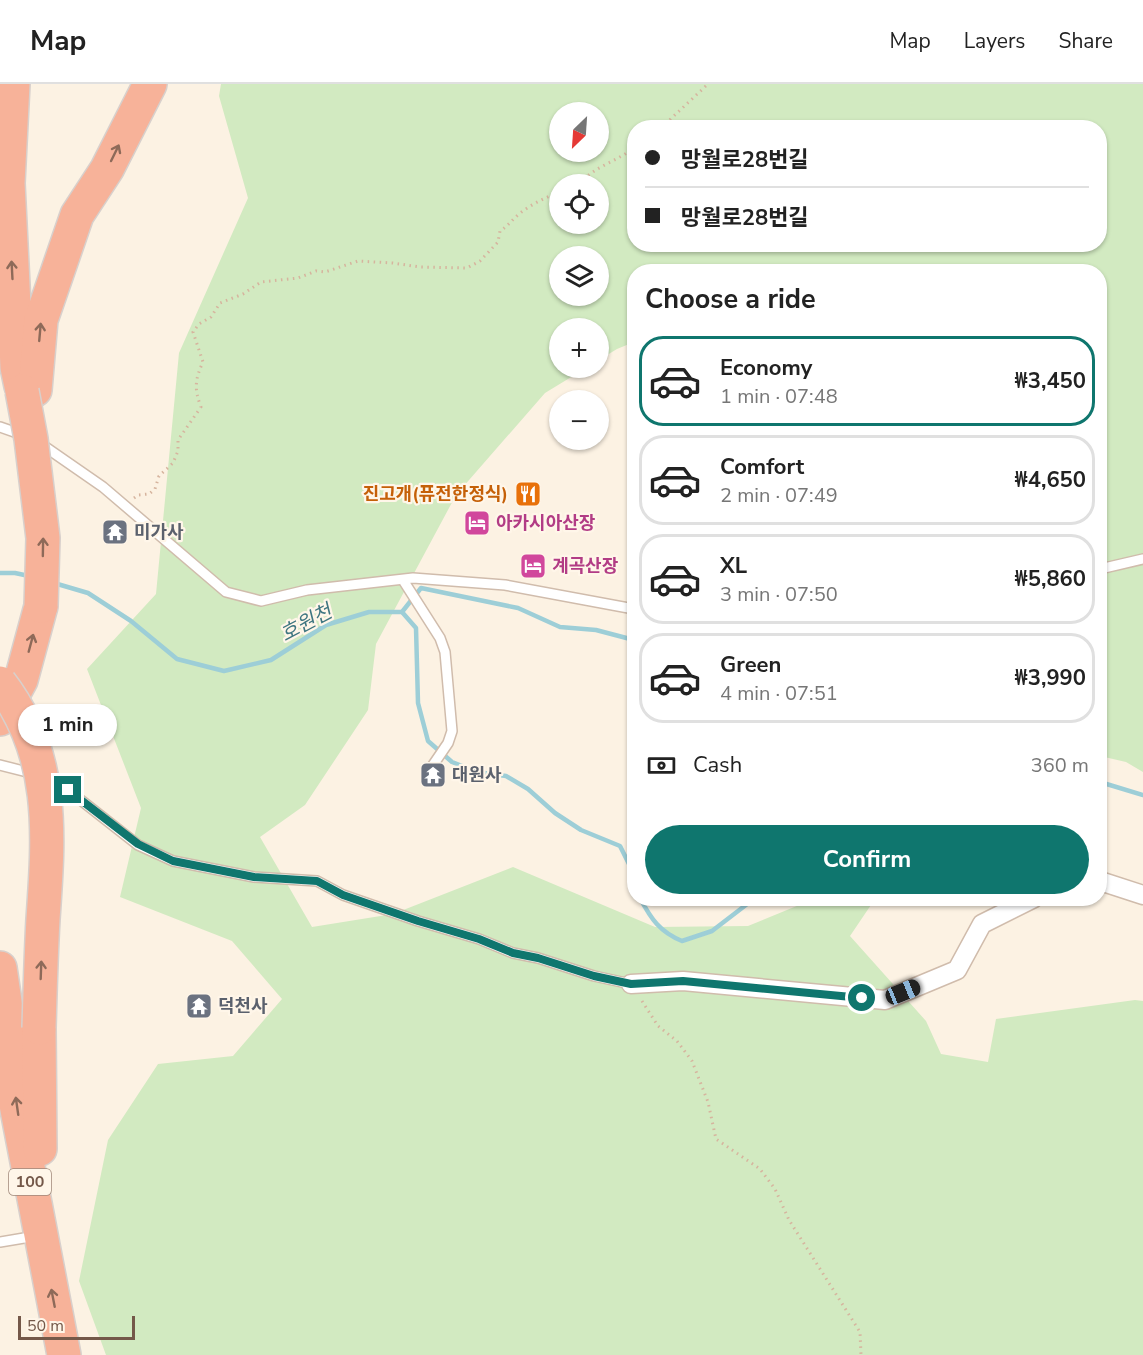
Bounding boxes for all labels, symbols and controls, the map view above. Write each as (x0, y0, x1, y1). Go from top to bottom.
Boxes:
text: Map (30, 22, 86, 60)
text: Map (889, 27, 931, 55)
text: Layers (964, 27, 1025, 55)
text: Share (1058, 27, 1113, 55)
north arrow (549, 102, 609, 162)
map controls (549, 102, 609, 450)
one-way arrow (110, 145, 122, 163)
text: 망월로28번길 (681, 145, 809, 175)
button: locate (549, 174, 609, 234)
text: 망월로28번길 (681, 203, 809, 233)
button: layers (549, 246, 609, 306)
one-way arrow (7, 260, 18, 280)
text: Choose a ride (645, 281, 816, 318)
button: + (549, 318, 609, 378)
one-way arrow (35, 322, 46, 342)
text: Economy (720, 353, 812, 383)
icon: car (648, 354, 702, 408)
text: ₩3,450 (1015, 366, 1086, 396)
text: 1 min · 07:48 (720, 383, 838, 410)
button: − (549, 390, 609, 450)
text: Comfort (720, 452, 804, 482)
icon: car (648, 453, 702, 507)
text: ₩4,650 (1015, 465, 1086, 495)
restaurant icon: 진고개(퓨전한정식) (513, 479, 543, 509)
place label: 진고개(퓨전한정식) (363, 482, 508, 506)
text: 2 min · 07:49 (720, 482, 838, 509)
hotel icon: 아카시아산장 (462, 508, 492, 538)
place label: 아카시아산장 (496, 511, 596, 535)
temple icon: 미가사 (100, 517, 130, 547)
place label: 미가사 (134, 520, 184, 544)
one-way arrow (37, 538, 48, 558)
hotel icon: 계곡산장 (518, 551, 548, 581)
text: XL (720, 551, 747, 581)
icon: car (648, 552, 702, 606)
place label: 계곡산장 (552, 554, 619, 578)
text: ₩5,860 (1015, 564, 1086, 594)
text: 3 min · 07:50 (720, 581, 838, 608)
water label: 호원천 (275, 597, 339, 648)
one-way arrow (26, 634, 38, 653)
text: Green (720, 650, 781, 680)
icon: car (648, 651, 702, 705)
text: ₩3,990 (1015, 663, 1086, 693)
text: 4 min · 07:51 (720, 680, 838, 707)
callout: 1 min (19, 703, 118, 745)
text: 1 min (42, 711, 93, 738)
icon: cash (645, 749, 678, 782)
text: Cash (693, 750, 742, 780)
text: 360 m (1031, 752, 1089, 779)
temple icon: 대원사 (418, 760, 448, 790)
place label: 대원사 (452, 763, 502, 787)
route end (54, 776, 81, 803)
button: Confirm (645, 825, 1089, 894)
one-way arrow (35, 960, 46, 980)
car (883, 977, 923, 1007)
route start (848, 984, 875, 1011)
temple icon: 덕천사 (184, 991, 214, 1021)
place label: 덕천사 (218, 994, 268, 1018)
one-way arrow (11, 1097, 22, 1116)
road number: 100 (9, 1169, 51, 1195)
one-way arrow (47, 1288, 58, 1308)
scale bar (18, 1313, 135, 1340)
text: 50 m (27, 1315, 64, 1337)

